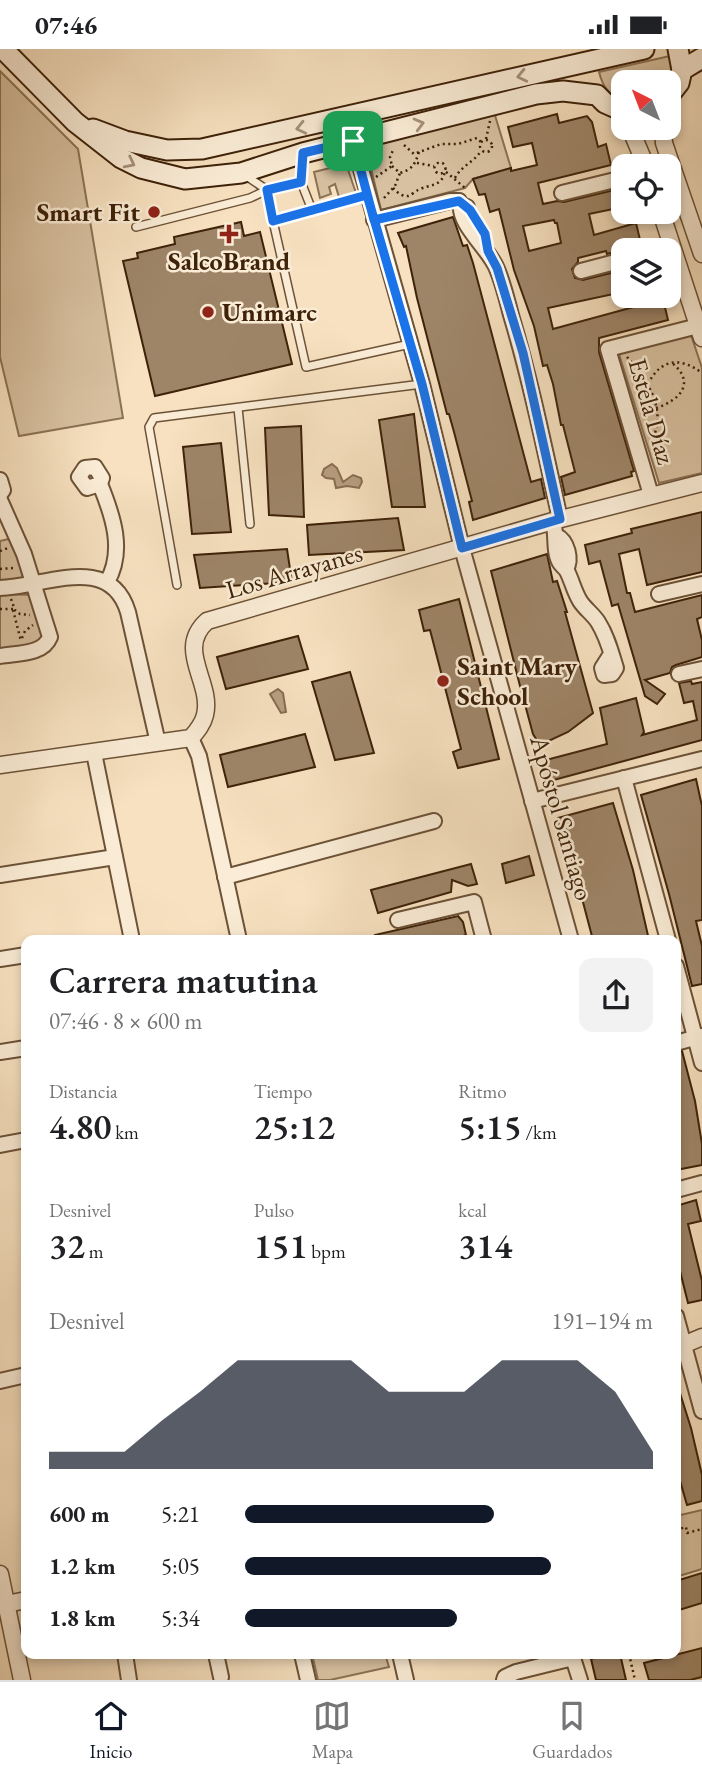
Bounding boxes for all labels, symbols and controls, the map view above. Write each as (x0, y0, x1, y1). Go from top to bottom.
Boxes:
text: 07:46 (35, 8, 97, 42)
one-way arrow (517, 68, 529, 83)
north arrow (611, 70, 681, 140)
map controls (611, 70, 681, 308)
pin (323, 111, 383, 171)
one-way arrow (413, 118, 425, 132)
one-way arrow (295, 120, 307, 134)
icon: arrive (334, 122, 372, 160)
one-way arrow (123, 154, 135, 168)
button: locate (611, 154, 681, 224)
place label: Smart Fit (36, 195, 140, 229)
marker: Smart Fit (146, 204, 162, 220)
marker: SalcoBrand (221, 226, 237, 242)
button: layers (611, 238, 681, 308)
place label: SalcoBrand (168, 244, 291, 278)
place label: Unimarc (222, 295, 317, 329)
marker: Unimarc (200, 304, 216, 320)
street label: Estela Díaz (621, 354, 683, 468)
street label: Los Arrayanes (222, 535, 366, 607)
place label: Saint Mary School (457, 649, 578, 713)
marker: Saint Mary School (435, 673, 451, 689)
street label: Apóstol Santiago (522, 731, 602, 904)
text: Carrera matutina (49, 955, 318, 1004)
button: share (579, 958, 653, 1032)
text: 07:46 · 8 × 600 m (49, 1006, 202, 1036)
text: Distancia (49, 1079, 118, 1104)
text: Tiempo (254, 1079, 313, 1104)
text: Ritmo (458, 1079, 507, 1104)
text: 4.80 (49, 1104, 111, 1149)
text: 25:12 (254, 1104, 335, 1149)
text: 5:15 (458, 1104, 522, 1149)
text: km (111, 1120, 139, 1145)
text: /km (522, 1120, 557, 1145)
text: Desnivel (49, 1198, 111, 1223)
text: Pulso (254, 1198, 294, 1223)
text: kcal (458, 1198, 487, 1223)
text: 32 (49, 1223, 85, 1268)
text: 151 (254, 1223, 308, 1268)
text: 314 (458, 1223, 512, 1268)
text: m (85, 1239, 104, 1264)
text: bpm (308, 1239, 346, 1264)
text: Desnivel (49, 1306, 125, 1336)
text: 191–194 m (552, 1306, 653, 1336)
text: 600 m (49, 1499, 110, 1529)
text: 5:21 (161, 1499, 200, 1529)
text: 1.2 km (49, 1551, 116, 1581)
text: 5:05 (161, 1551, 200, 1581)
text: 1.8 km (49, 1603, 116, 1633)
text: 5:34 (161, 1603, 200, 1633)
tab: Inicio (90, 1697, 133, 1764)
tab: Mapa (312, 1697, 353, 1764)
tab: Guardados (532, 1697, 612, 1764)

